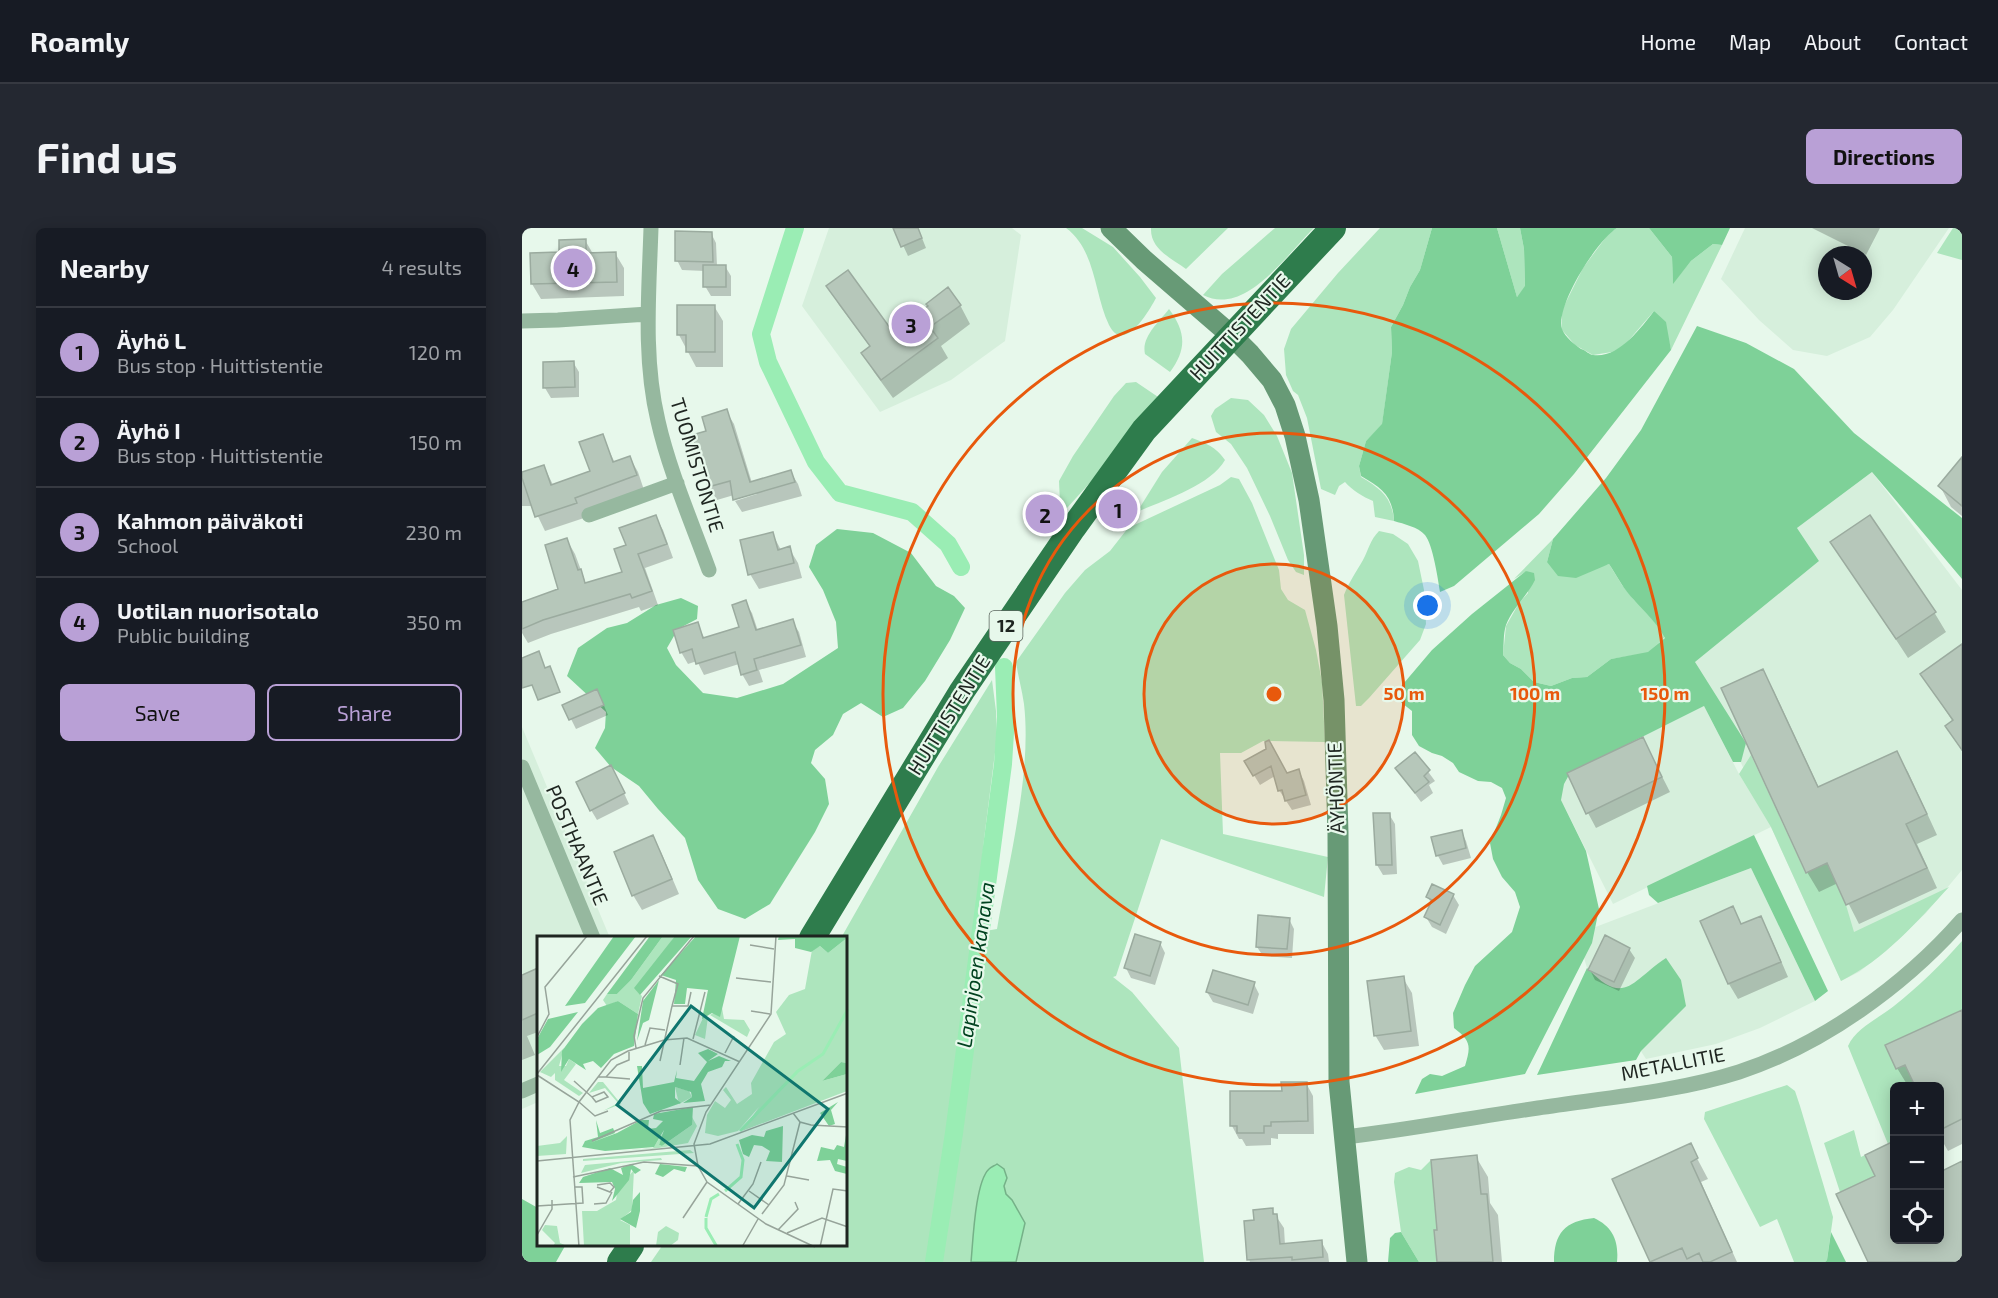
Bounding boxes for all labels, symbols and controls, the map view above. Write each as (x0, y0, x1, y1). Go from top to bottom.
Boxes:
text: Roamly (30, 24, 129, 58)
text: Home (1640, 29, 1696, 54)
text: Map (1729, 29, 1771, 54)
text: About (1804, 29, 1861, 54)
text: Contact (1894, 29, 1968, 54)
button: Directions (1806, 129, 1962, 184)
text: Find us (36, 131, 178, 181)
pin: 4 (554, 246, 592, 291)
north arrow (1818, 246, 1872, 300)
text: Nearby (60, 252, 149, 283)
text: 4 results (382, 255, 462, 279)
street label: HUITTISTENTIE (1184, 268, 1295, 384)
pin: 3 (892, 302, 930, 346)
text: Äyhö L (117, 327, 186, 353)
text: 1 (75, 340, 84, 364)
text: 120 m (409, 340, 462, 364)
text: Bus stop · Huittistentie (117, 353, 323, 377)
street label: TUOMISTONTIE (666, 395, 730, 535)
text: Äyhö I (117, 417, 181, 443)
text: 2 (74, 430, 85, 454)
text: 150 m (409, 430, 462, 454)
text: Bus stop · Huittistentie (117, 443, 323, 467)
pin: 1 (1098, 486, 1138, 532)
pin: 2 (1026, 492, 1064, 536)
text: Kahmon päiväkoti (117, 507, 304, 533)
text: 3 (74, 520, 85, 544)
text: 230 m (406, 520, 462, 544)
text: School (117, 533, 178, 557)
your location (1413, 591, 1442, 620)
text: Uotilan nuorisotalo (117, 597, 319, 623)
text: 4 (73, 610, 86, 634)
text: 350 m (406, 610, 462, 634)
road number: 12 (990, 611, 1022, 641)
text: Public building (117, 623, 250, 647)
street label: HUITTISTENTIE (902, 650, 995, 779)
text: 50 m (1383, 682, 1425, 704)
text: 100 m (1510, 682, 1560, 704)
text: 150 m (1641, 682, 1689, 704)
button: Save (60, 684, 255, 741)
button: Share (267, 684, 462, 741)
centre of rings (1264, 684, 1284, 704)
street label: ÄYHÖNTIE (1321, 742, 1349, 834)
street label: POSTHAANTIE (542, 781, 614, 908)
water label: Lapinjoen kanava (950, 880, 1000, 1050)
inset map (537, 936, 848, 1247)
street label: METALLITIE (1619, 1041, 1727, 1085)
map controls (1890, 1082, 1944, 1244)
button: + (1890, 1082, 1944, 1136)
button: − (1890, 1136, 1944, 1190)
button: locate (1890, 1190, 1944, 1244)

